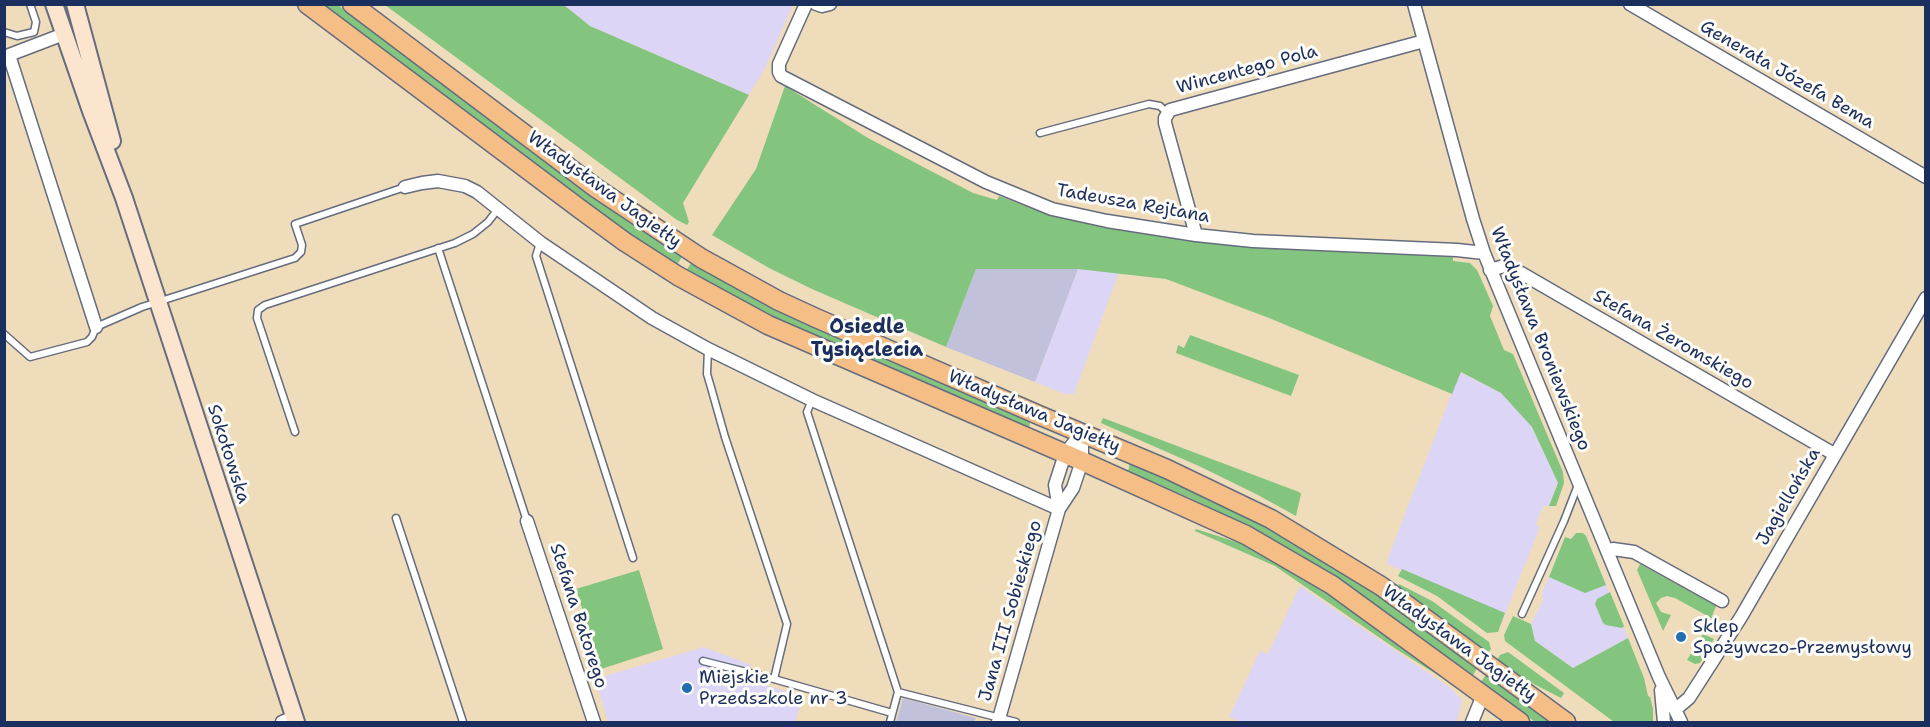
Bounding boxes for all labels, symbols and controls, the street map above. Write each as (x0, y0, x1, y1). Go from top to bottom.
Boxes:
street label: Generała Józefa Bema (1696, 16, 1878, 134)
street label: Wincentego Pola (1174, 41, 1320, 99)
street label: Władysława Jagiełły (523, 127, 685, 253)
street label: Tadeusza Rejtana (1055, 180, 1211, 228)
street label: Władysława Broniewskiego (1485, 224, 1595, 454)
street label: Stefana Żeromskiego (1589, 285, 1757, 395)
district label: Osiedle Tysiąclecia (811, 316, 923, 363)
street label: Władysława Jagiełły (945, 366, 1123, 458)
street label: Sokołowska (202, 402, 254, 506)
street label: Jagiellońska (1752, 444, 1826, 550)
street label: Jana III Sobieskiego (975, 518, 1047, 704)
street label: Stefana Batorego (544, 541, 612, 691)
street label: Władysława Jagiełły (1378, 581, 1540, 707)
place label: Sklep Spożywczo-Przemysłowy (1693, 616, 1912, 658)
marker: Sklep Spożywczo-Przemysłowy (1674, 630, 1688, 644)
place label: Miejskie Przedszkole nr 3 (699, 667, 848, 710)
marker: Miejskie Przedszkole nr 3 (680, 681, 694, 695)

